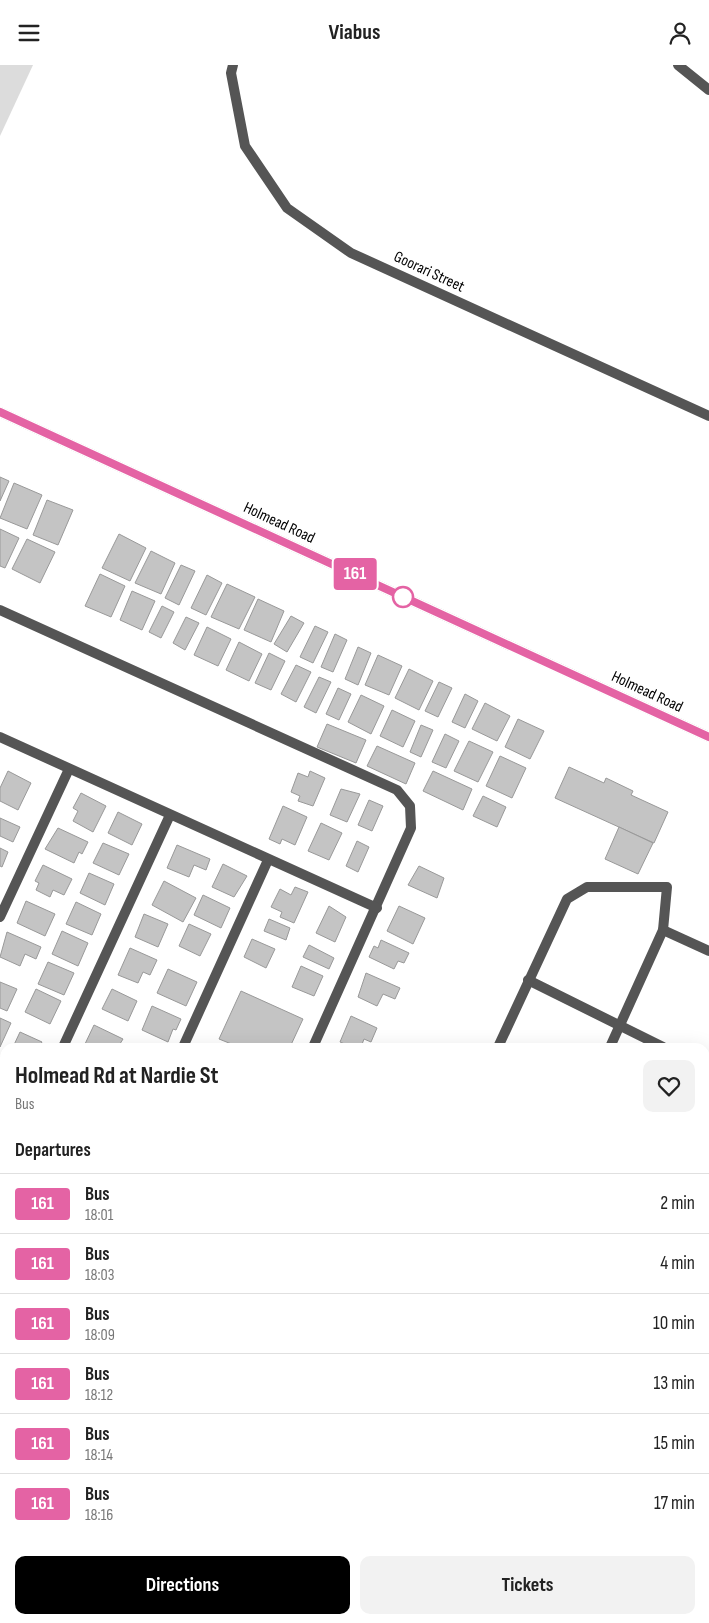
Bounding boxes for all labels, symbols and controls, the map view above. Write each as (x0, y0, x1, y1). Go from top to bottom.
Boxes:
icon: menu (15, 19, 43, 47)
text: Viabus (329, 19, 380, 46)
icon: person (666, 19, 694, 47)
street label: Goorari Street (391, 247, 467, 297)
street label: Holmead Road (240, 498, 318, 548)
line badge: 161 (326, 558, 384, 590)
text: 161 (344, 563, 366, 584)
unlabelled marker (392, 586, 414, 608)
street label: Holmead Road (608, 667, 686, 717)
button: heart (643, 1060, 695, 1112)
text: Holmead Rd at Nardie St (15, 1061, 218, 1090)
text: Bus (15, 1095, 35, 1114)
text: Departures (15, 1139, 91, 1162)
text: Bus (85, 1183, 110, 1206)
text: 2 min (660, 1192, 695, 1215)
text: 161 (31, 1193, 54, 1214)
text: 18:01 (85, 1206, 113, 1225)
text: Bus (85, 1243, 110, 1266)
text: 4 min (660, 1252, 695, 1275)
text: 161 (31, 1253, 54, 1274)
text: 18:03 (85, 1266, 114, 1285)
text: Bus (85, 1303, 110, 1326)
text: 10 min (653, 1312, 695, 1335)
text: 161 (31, 1313, 54, 1334)
text: 18:09 (85, 1326, 115, 1345)
text: Bus (85, 1363, 110, 1386)
text: 13 min (654, 1372, 695, 1395)
text: 161 (31, 1373, 54, 1394)
text: 18:12 (85, 1386, 113, 1405)
text: Bus (85, 1423, 110, 1446)
text: 15 min (654, 1432, 695, 1455)
text: 161 (31, 1433, 54, 1454)
text: 18:14 (85, 1446, 113, 1465)
text: Bus (85, 1483, 110, 1506)
text: 17 min (654, 1492, 695, 1515)
text: 161 (31, 1493, 54, 1514)
text: 18:16 (85, 1506, 113, 1525)
button: Directions (15, 1556, 350, 1614)
button: Tickets (360, 1556, 695, 1614)

